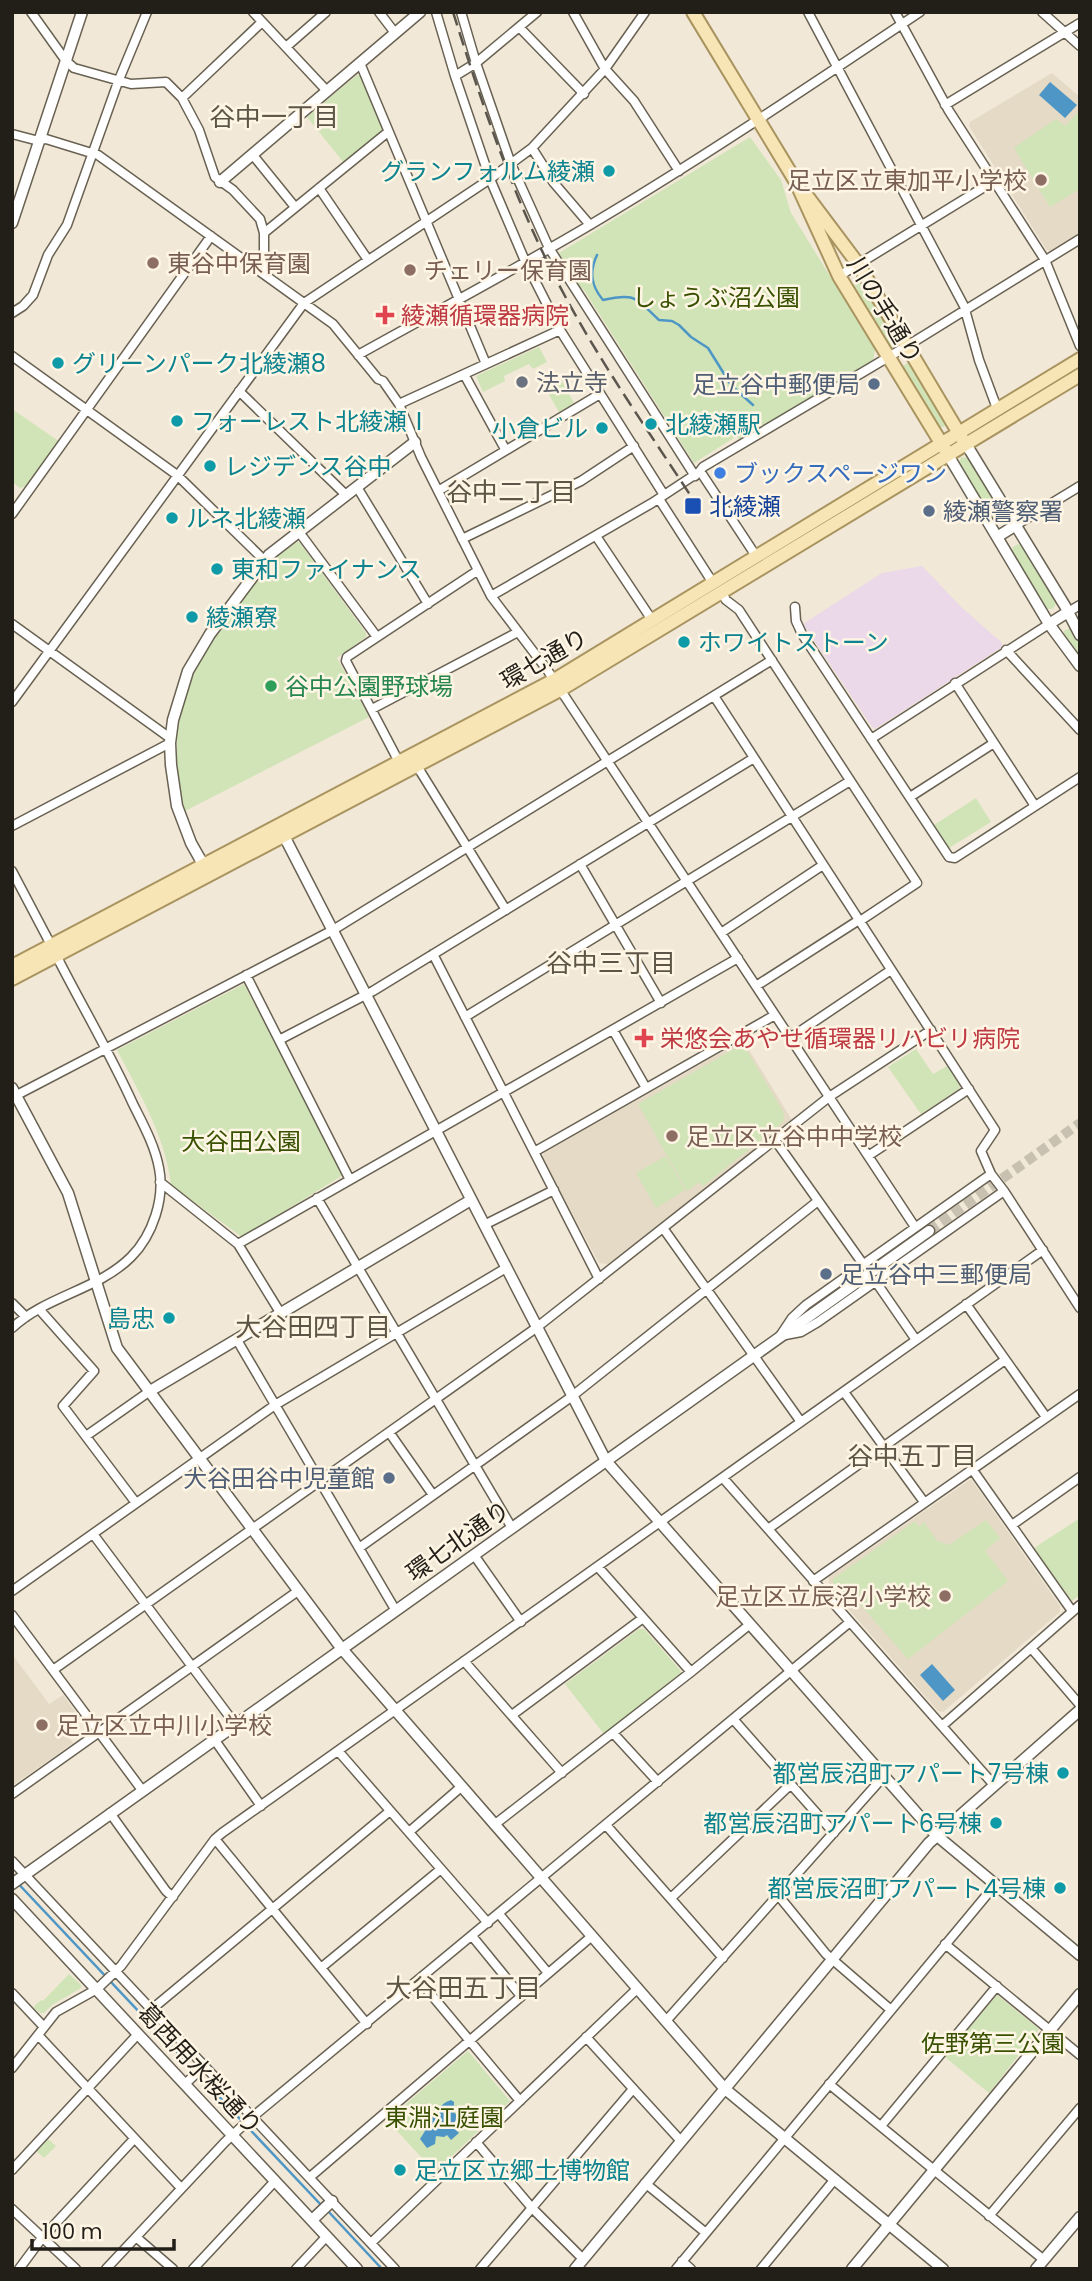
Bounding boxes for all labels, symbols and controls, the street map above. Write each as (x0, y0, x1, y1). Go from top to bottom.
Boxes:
district label: 谷中一丁目 (209, 99, 339, 135)
place label: グランフォルム綾瀬 (380, 155, 595, 188)
marker: グランフォルム綾瀬 (601, 163, 617, 179)
place label: 足立区立東加平小学校 (787, 164, 1027, 197)
marker: 足立区立東加平小学校 (1033, 172, 1049, 188)
place label: 東谷中保育園 (167, 247, 311, 280)
street label: 川の手通り (840, 250, 930, 370)
place label: チェリー保育園 (424, 254, 592, 287)
marker: 東谷中保育園 (145, 255, 161, 271)
marker: チェリー保育園 (402, 262, 418, 278)
park label: しょうぶ沼公園 (632, 281, 800, 314)
place label: 綾瀬循環器病院 (401, 299, 569, 332)
marker: 綾瀬循環器病院 (375, 305, 395, 325)
place label: グリーンパーク北綾瀬8 (72, 347, 326, 380)
marker: グリーンパーク北綾瀬8 (50, 355, 66, 371)
place label: 法立寺 (536, 366, 608, 399)
place label: 足立谷中郵便局 (692, 368, 860, 401)
marker: 法立寺 (514, 374, 530, 390)
marker: 足立谷中郵便局 (866, 376, 882, 392)
place label: フォーレスト北綾瀬Ⅰ (191, 405, 431, 438)
place label: 北綾瀬駅 (665, 408, 761, 441)
place label: 小倉ビル (492, 412, 588, 445)
marker: フォーレスト北綾瀬Ⅰ (169, 413, 185, 429)
marker: 北綾瀬駅 (643, 416, 659, 432)
marker: 小倉ビル (594, 420, 610, 436)
place label: レジデンス谷中 (224, 450, 392, 483)
place label: ブックスページワン (734, 457, 947, 490)
marker: レジデンス谷中 (202, 458, 218, 474)
marker: ブックスページワン (712, 465, 728, 481)
district label: 谷中二丁目 (446, 474, 576, 510)
place label: 北綾瀬 (709, 490, 781, 523)
place label: 綾瀬警察署 (943, 495, 1063, 528)
marker: 北綾瀬 (683, 496, 703, 516)
place label: ルネ北綾瀬 (186, 502, 306, 535)
marker: 綾瀬警察署 (921, 503, 937, 519)
marker: ルネ北綾瀬 (164, 510, 180, 526)
place label: 東和ファイナンス (231, 553, 422, 586)
marker: 東和ファイナンス (209, 561, 225, 577)
place label: 綾瀬寮 (206, 601, 278, 634)
marker: 綾瀬寮 (184, 609, 200, 625)
street label: 環七通り (494, 621, 594, 697)
place label: ホワイトストーン (698, 626, 889, 659)
marker: ホワイトストーン (676, 634, 692, 650)
place label: 谷中公園野球場 (285, 670, 453, 703)
marker: 谷中公園野球場 (263, 678, 279, 694)
district label: 谷中三丁目 (546, 945, 676, 981)
place label: 栄悠会あやせ循環器リハビリ病院 (660, 1022, 1020, 1055)
marker: 栄悠会あやせ循環器リハビリ病院 (634, 1028, 654, 1048)
place label: 足立区立谷中中学校 (686, 1120, 902, 1153)
park label: 大谷田公園 (181, 1125, 301, 1158)
marker: 足立区立谷中中学校 (664, 1128, 680, 1144)
place label: 足立谷中三郵便局 (840, 1258, 1032, 1291)
marker: 足立谷中三郵便局 (818, 1266, 834, 1282)
place label: 島忠 (107, 1302, 155, 1335)
district label: 大谷田四丁目 (235, 1309, 391, 1345)
marker: 島忠 (161, 1310, 177, 1326)
district label: 谷中五丁目 (847, 1438, 977, 1474)
place label: 大谷田谷中児童館 (183, 1462, 375, 1495)
marker: 大谷田谷中児童館 (381, 1470, 397, 1486)
street label: 環七北通り (399, 1493, 517, 1589)
place label: 足立区立辰沼小学校 (715, 1580, 931, 1613)
marker: 足立区立辰沼小学校 (937, 1588, 953, 1604)
place label: 足立区立中川小学校 (56, 1709, 272, 1742)
marker: 足立区立中川小学校 (34, 1717, 50, 1733)
place label: 都営辰沼町アパート7号棟 (772, 1757, 1049, 1790)
marker: 都営辰沼町アパート7号棟 (1055, 1765, 1071, 1781)
place label: 都営辰沼町アパート6号棟 (703, 1807, 982, 1840)
marker: 都営辰沼町アパート6号棟 (988, 1815, 1004, 1831)
place label: 都営辰沼町アパート4号棟 (767, 1872, 1046, 1905)
marker: 都営辰沼町アパート4号棟 (1052, 1880, 1068, 1896)
district label: 大谷田五丁目 (385, 1970, 541, 2006)
street label: 葛西用水桜通り (131, 1996, 269, 2142)
park label: 佐野第三公園 (921, 2027, 1065, 2060)
park label: 東淵江庭園 (384, 2101, 504, 2134)
place label: 足立区立郷土博物館 (414, 2154, 630, 2187)
marker: 足立区立郷土博物館 (392, 2162, 408, 2178)
scale bar (32, 2208, 173, 2252)
text: 100 m (42, 2217, 102, 2246)

